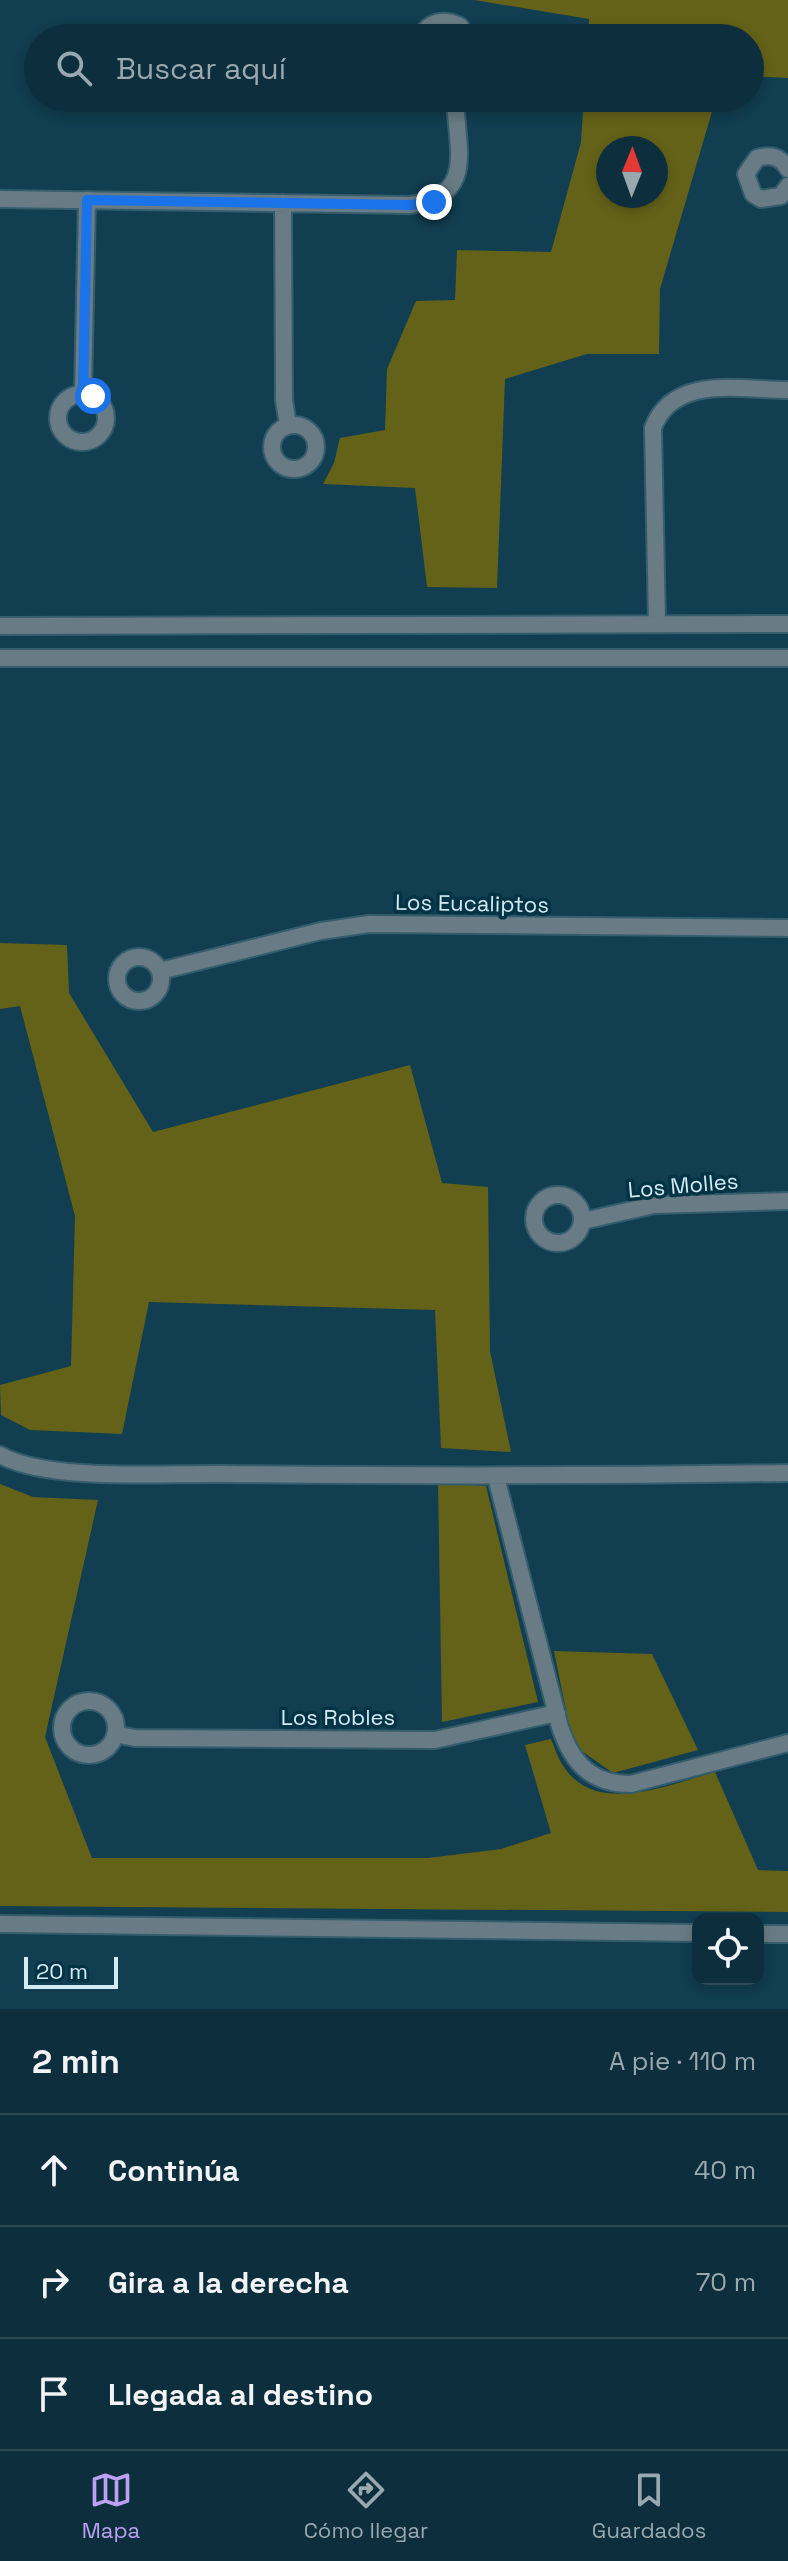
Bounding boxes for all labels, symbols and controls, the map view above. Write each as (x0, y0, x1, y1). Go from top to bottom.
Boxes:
search box (24, 24, 764, 112)
icon: search (52, 46, 96, 90)
text: Buscar aquí (116, 49, 286, 88)
north arrow (596, 136, 668, 208)
route end (416, 184, 452, 220)
route start (75, 378, 111, 414)
street label: Los Eucaliptos (395, 888, 549, 918)
street label: Los Molles (627, 1166, 739, 1204)
street label: Los Robles (281, 1703, 395, 1731)
map controls (692, 1913, 764, 1985)
button: locate (692, 1913, 764, 1985)
scale bar (24, 1953, 118, 1989)
text: 20 m (36, 1957, 88, 1985)
text: 2 min (32, 2040, 120, 2083)
text: A pie · 110 m (609, 2044, 756, 2078)
icon: ahead (32, 2148, 76, 2192)
text: Continúa (108, 2151, 239, 2190)
text: 40 m (694, 2153, 756, 2187)
icon: right (32, 2260, 76, 2304)
text: Gira a la derecha (108, 2263, 349, 2302)
text: 70 m (696, 2265, 756, 2299)
icon: arrive (32, 2372, 76, 2416)
text: Llegada al destino (108, 2375, 373, 2414)
tab: Mapa (82, 2468, 140, 2544)
tab: Cómo llegar (304, 2468, 428, 2544)
tab: Guardados (592, 2468, 706, 2544)

